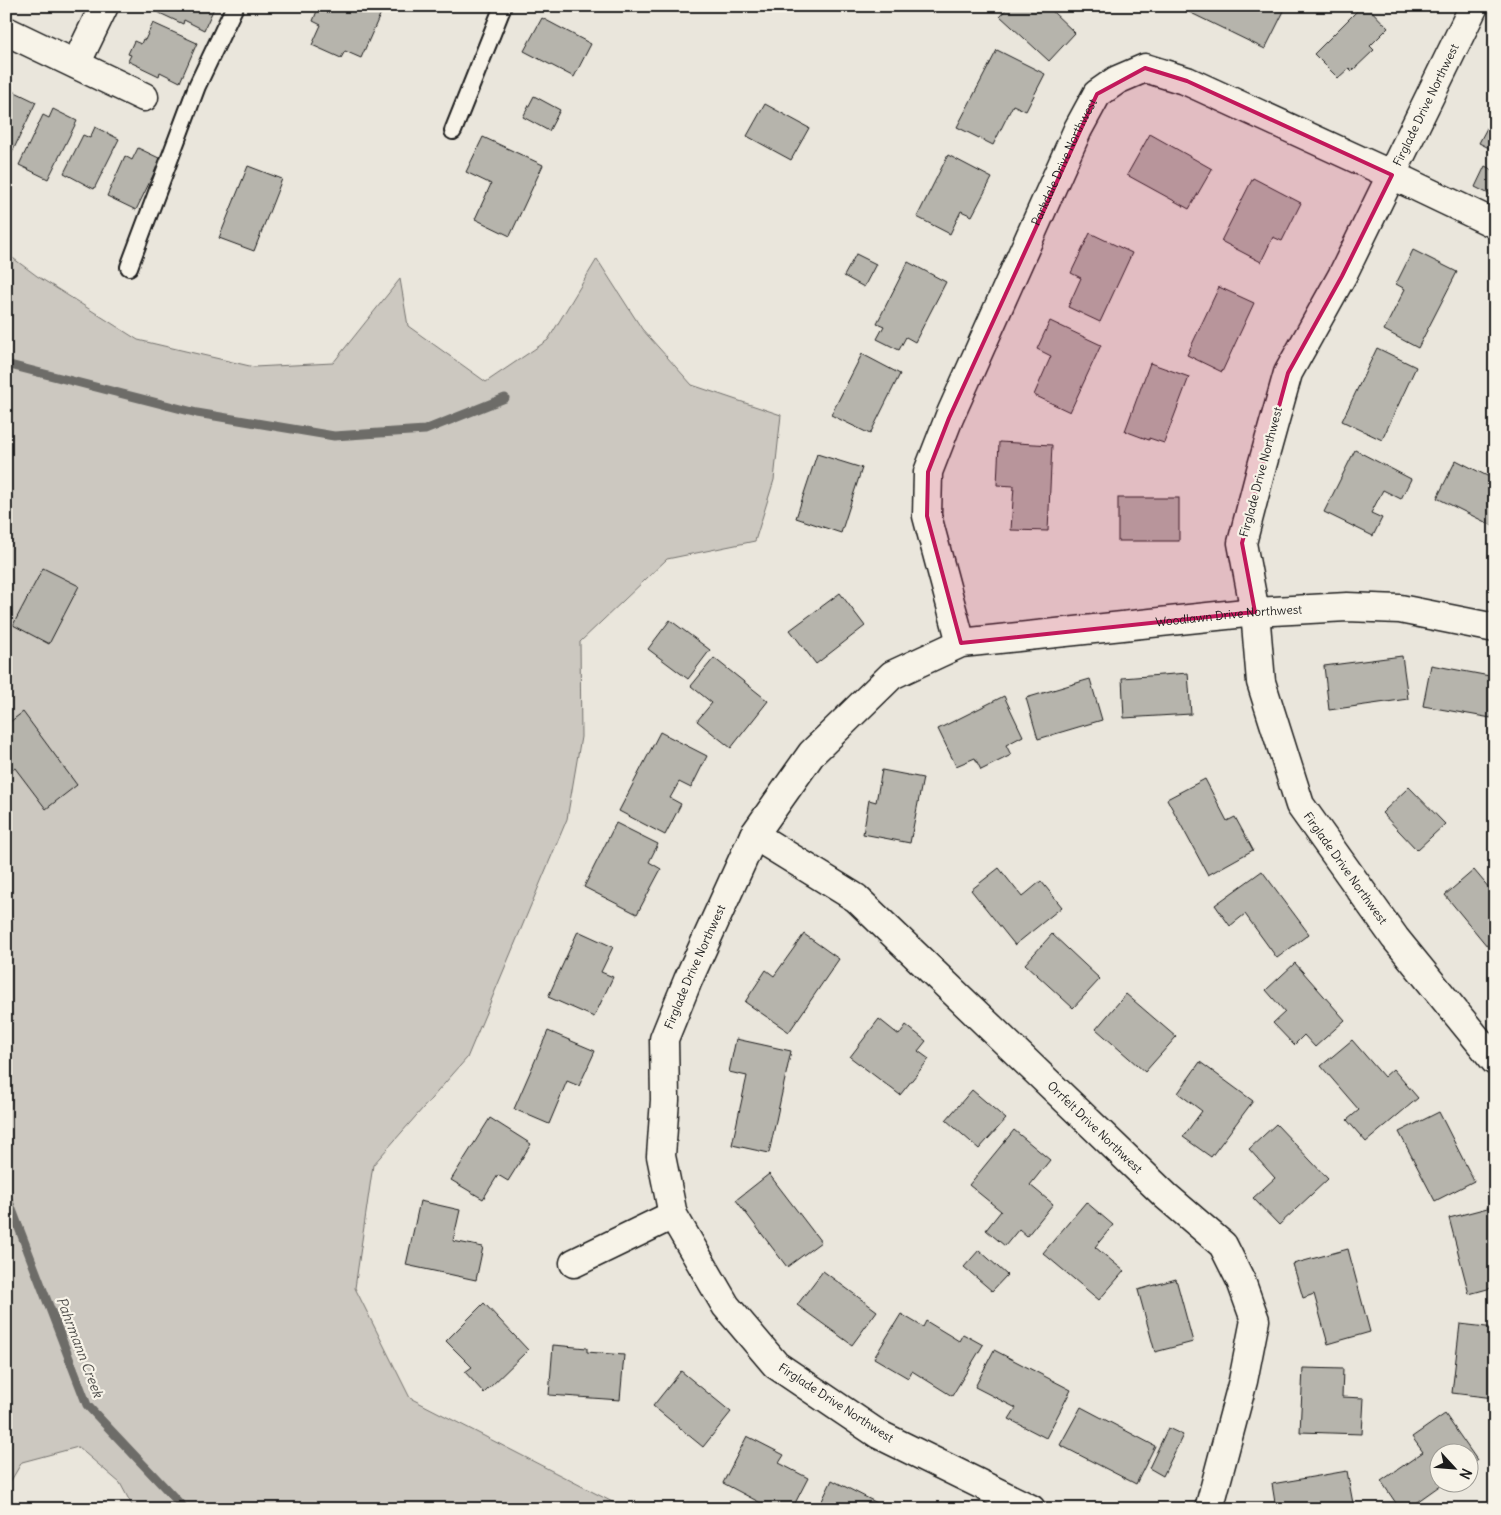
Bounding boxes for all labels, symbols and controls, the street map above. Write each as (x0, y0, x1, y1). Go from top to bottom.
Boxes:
street label: Firglade Drive Northwest (1389, 41, 1462, 168)
street label: Parkdale Drive Northwest (1028, 96, 1100, 228)
street label: Firglade Drive Northwest (1236, 405, 1285, 539)
street label: Woodlawn Drive Northwest (1155, 601, 1303, 629)
street label: Firglade Drive Northwest (1301, 809, 1391, 927)
street label: Firglade Drive Northwest (661, 902, 728, 1031)
street label: Orrfelt Drive Northwest (1044, 1078, 1146, 1176)
water label: Pahrmann Creek (53, 1294, 108, 1401)
street label: Firglade Drive Northwest (776, 1360, 897, 1445)
north arrow (1428, 1442, 1478, 1492)
text: N (1455, 1465, 1476, 1482)

